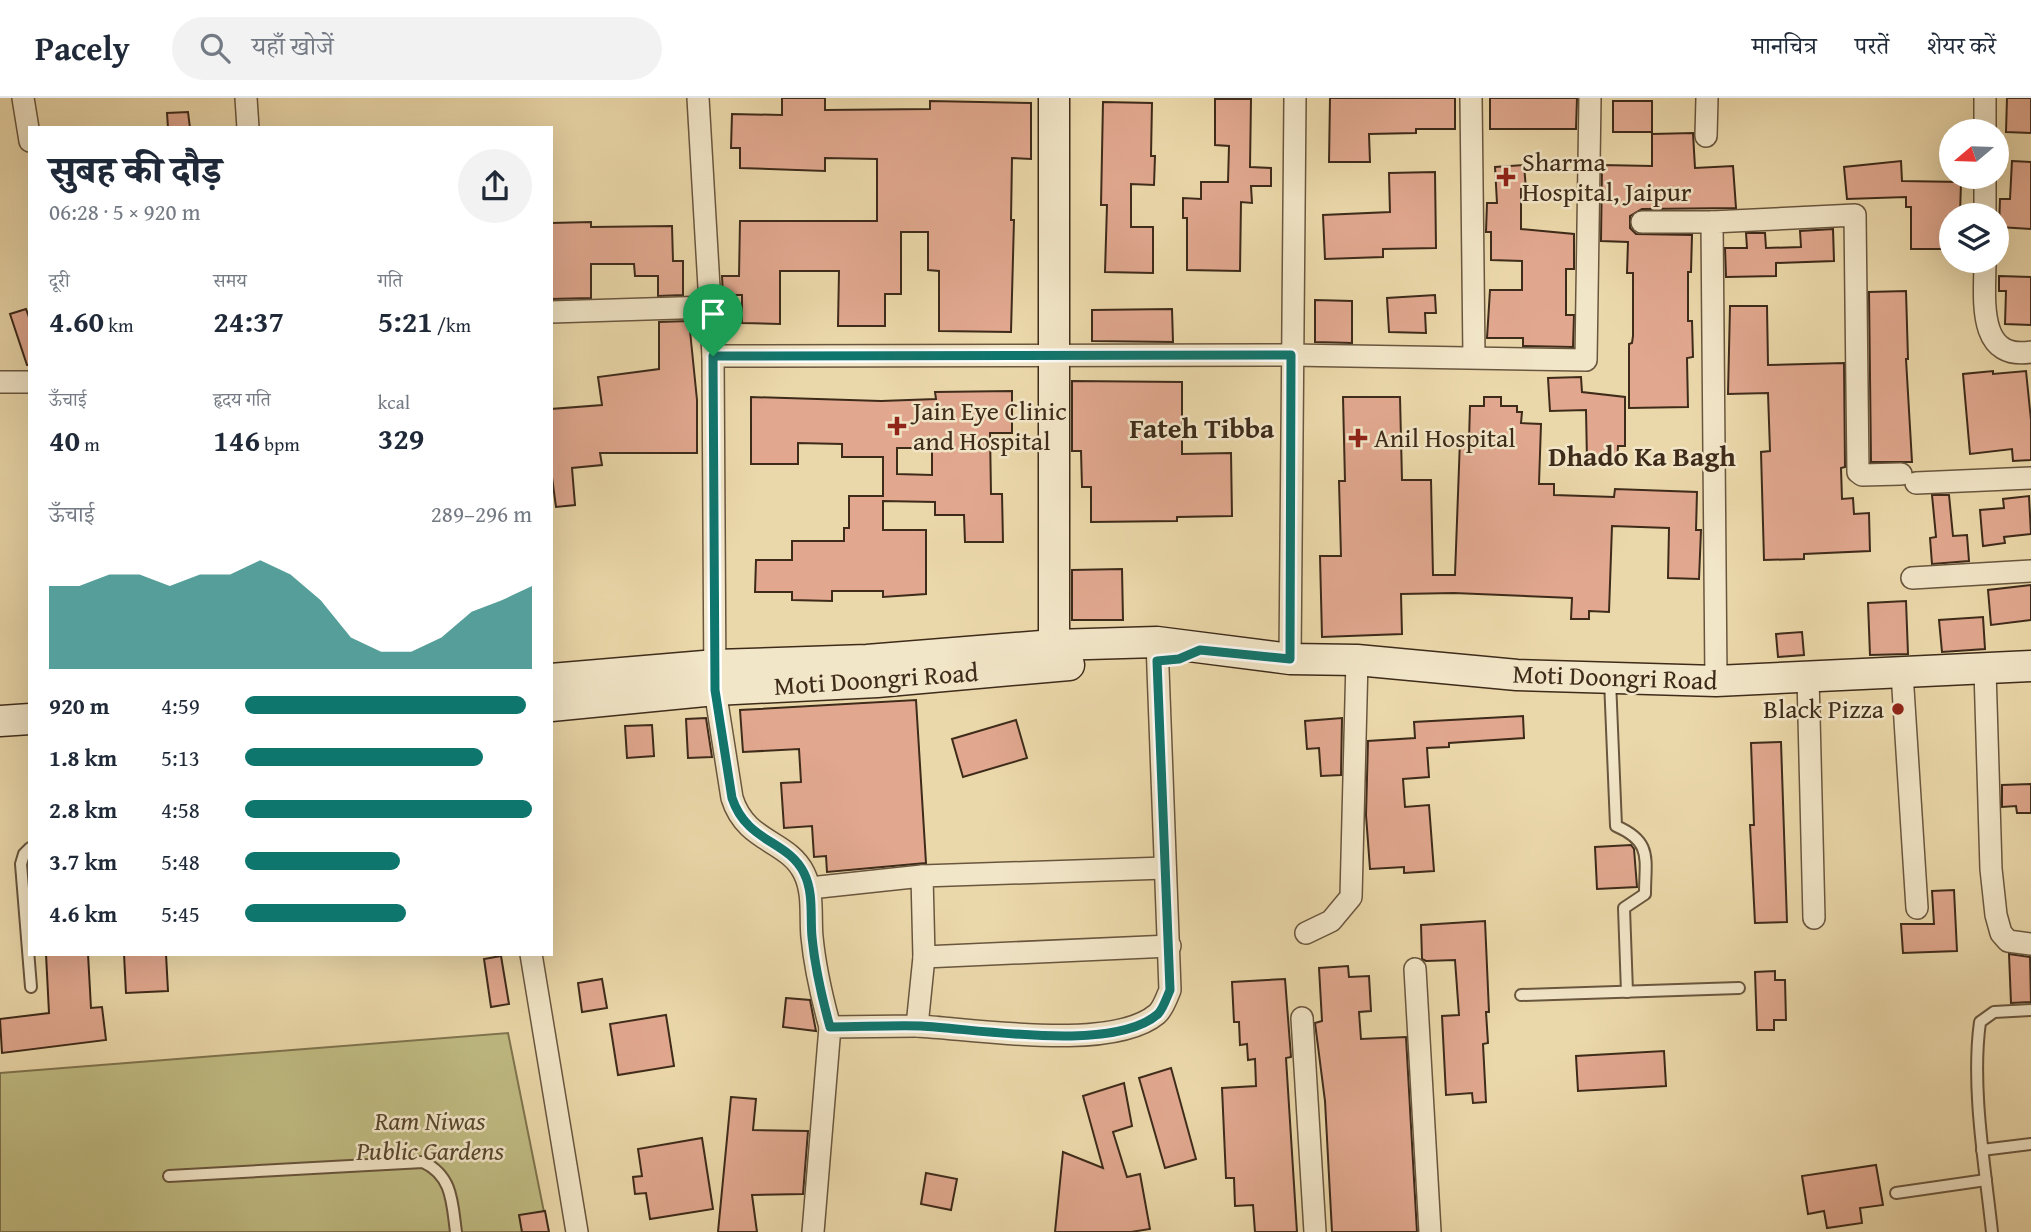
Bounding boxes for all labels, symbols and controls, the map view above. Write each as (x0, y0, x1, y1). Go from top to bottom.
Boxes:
search box (172, 17, 662, 80)
text: Pacely (35, 24, 130, 72)
text: यहाँ खोजें (252, 26, 334, 65)
text: मानचित्र (1752, 28, 1817, 63)
text: परतें (1855, 28, 1889, 63)
text: शेयर करें (1927, 28, 1996, 63)
icon: search (196, 29, 234, 67)
north arrow (1939, 119, 2009, 189)
map controls (1939, 119, 2009, 273)
text: सुबह की दौड़ (49, 141, 222, 197)
place label: Sharma Hospital, Jaipur (1522, 142, 1692, 211)
button: share (458, 149, 532, 223)
marker: Sharma Hospital, Jaipur (1496, 167, 1516, 187)
text: 06:28 · 5 × 920 m (49, 195, 201, 228)
button: layers (1939, 203, 2009, 273)
text: दूरी (49, 266, 70, 294)
text: समय (213, 266, 247, 294)
text: गति (378, 266, 403, 294)
pin (683, 284, 743, 356)
icon: arrive (694, 295, 732, 333)
text: 4.60 (49, 299, 104, 343)
text: 24:37 (213, 299, 284, 343)
text: 5:21 (378, 299, 433, 343)
text: km (104, 311, 133, 339)
text: /km (433, 311, 471, 339)
text: ऊँचाई (49, 385, 86, 413)
text: हृदय गति (213, 385, 271, 413)
text: kcal (378, 388, 410, 416)
place label: Jain Eye Clinic and Hospital (910, 391, 1067, 460)
district label: Fateh Tibba (1130, 407, 1275, 448)
text: 329 (378, 416, 424, 460)
marker: Jain Eye Clinic and Hospital (887, 416, 907, 436)
text: 40 (49, 418, 80, 462)
text: 146 (213, 418, 260, 462)
place label: Anil Hospital (1374, 418, 1516, 457)
marker: Anil Hospital (1348, 428, 1368, 448)
text: m (80, 430, 100, 458)
text: bpm (260, 430, 300, 458)
district label: Dhado Ka Bagh (1548, 435, 1736, 476)
text: ऊँचाई (49, 497, 94, 530)
text: 289–296 m (431, 497, 532, 530)
street label: Moti Doongri Road (772, 652, 980, 705)
street label: Moti Doongri Road (1512, 653, 1718, 700)
text: 920 m (49, 689, 110, 722)
text: 4:59 (161, 689, 200, 722)
place label: Black Pizza (1763, 689, 1885, 728)
marker: Black Pizza (1890, 701, 1906, 717)
text: 1.8 km (49, 741, 117, 774)
text: 5:13 (161, 741, 200, 774)
text: 2.8 km (49, 793, 117, 826)
text: 4:58 (161, 793, 200, 826)
text: 3.7 km (49, 845, 117, 878)
text: 5:48 (161, 845, 200, 878)
text: 4.6 km (49, 897, 117, 930)
text: 5:45 (161, 897, 200, 930)
park label: Ram Niwas Public Gardens (355, 1101, 504, 1170)

